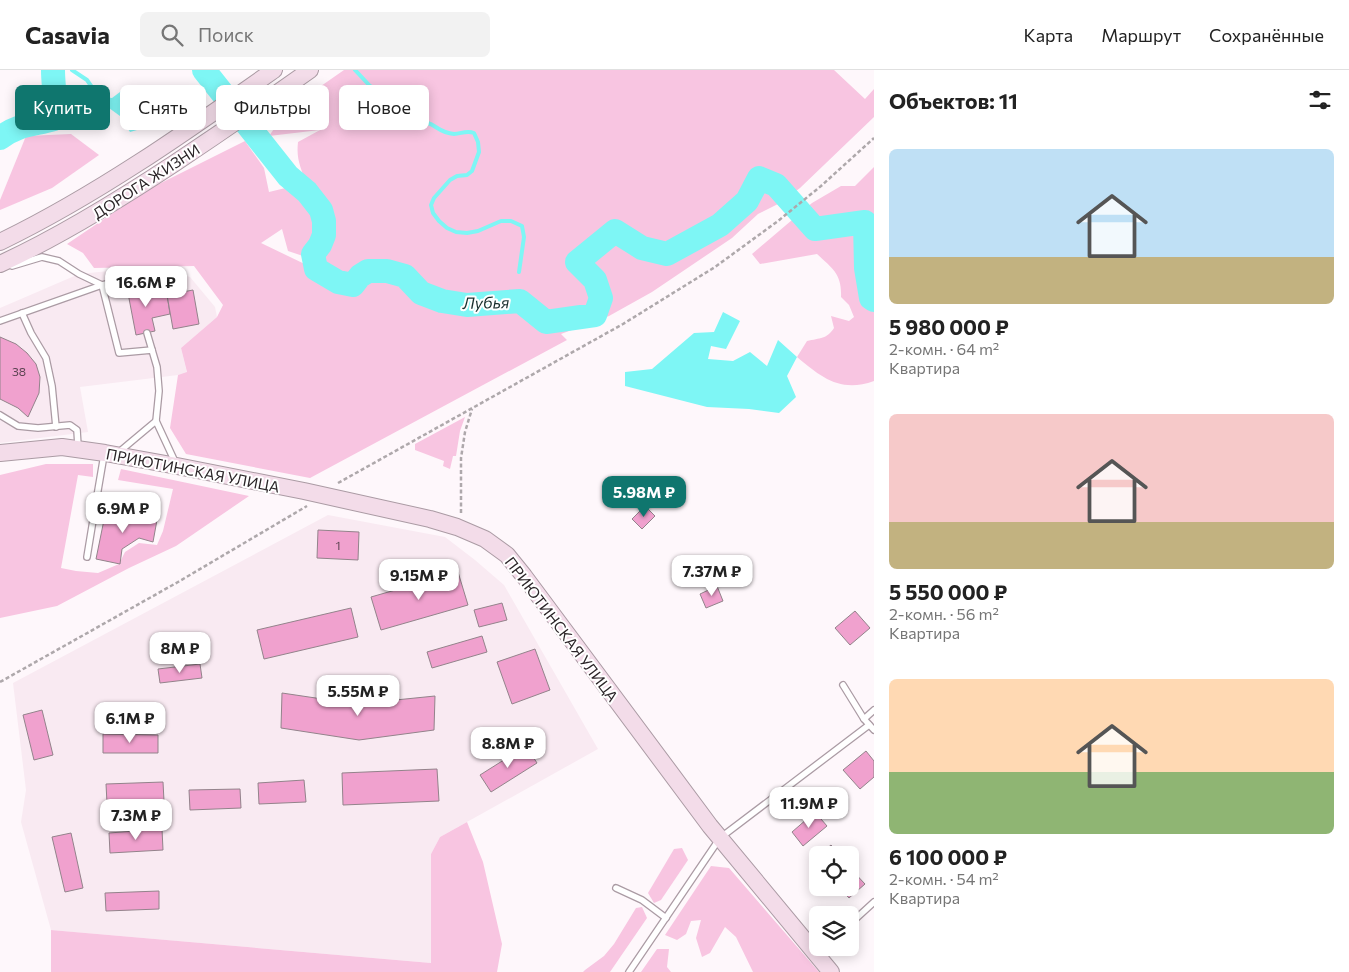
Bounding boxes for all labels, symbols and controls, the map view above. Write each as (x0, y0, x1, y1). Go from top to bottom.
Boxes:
search box (140, 12, 490, 57)
text: Casavia (25, 20, 110, 49)
icon: search (158, 21, 186, 49)
text: Поиск (198, 23, 254, 46)
text: Карта (1024, 24, 1073, 46)
text: Маршрут (1101, 24, 1181, 46)
text: Сохранённые (1209, 24, 1324, 46)
chip: Купить (15, 85, 110, 130)
chip: Снять (120, 85, 206, 130)
chip: Фильтры (216, 85, 329, 130)
chip: Новое (339, 85, 429, 130)
icon: filters (1306, 86, 1334, 114)
text: Объектов: 11 (889, 88, 1018, 113)
street label: ДОРОГА ЖИЗНИ (89, 140, 203, 222)
icon: home (1067, 181, 1157, 271)
pin: 16.6M ₽ (100, 266, 192, 308)
text: 16.6M ₽ (116, 272, 176, 291)
water label: Лубья (462, 292, 509, 312)
text: 5 980 000 ₽ (889, 314, 1009, 339)
text: 2-комн. · 64 m² (889, 339, 999, 358)
text: Квартира (889, 358, 960, 377)
house number: 38 (12, 364, 26, 378)
street label: ПРИЮТИНСКАЯ УЛИЦА (105, 444, 281, 496)
icon: home (1067, 446, 1157, 536)
pin: 5.98M ₽ (598, 476, 690, 518)
text: 5.98M ₽ (613, 482, 675, 501)
pin: 6.9M ₽ (82, 492, 164, 534)
text: 6.9M ₽ (97, 498, 149, 517)
house number: 1 (335, 538, 341, 552)
street label: ПРИЮТИНСКАЯ УЛИЦА (502, 553, 622, 705)
pin: 7.37M ₽ (666, 554, 758, 597)
pin: 9.15M ₽ (373, 558, 465, 601)
text: 7.37M ₽ (683, 561, 741, 580)
text: 9.15M ₽ (390, 565, 448, 584)
text: 5 550 000 ₽ (889, 579, 1007, 604)
text: 2-комн. · 56 m² (889, 604, 999, 623)
text: Квартира (889, 623, 960, 642)
pin: 8M ₽ (150, 632, 210, 674)
text: 8M ₽ (161, 638, 199, 657)
pin: 5.55M ₽ (312, 674, 404, 717)
text: 5.55M ₽ (327, 681, 389, 700)
pin: 6.1M ₽ (89, 702, 171, 744)
text: 6.1M ₽ (106, 708, 154, 727)
icon: home (1067, 711, 1157, 801)
pin: 8.8M ₽ (467, 726, 549, 769)
text: 8.8M ₽ (482, 733, 534, 752)
pin: 11.9M ₽ (763, 786, 855, 829)
text: 11.9M ₽ (780, 793, 838, 812)
pin: 7.3M ₽ (95, 798, 177, 841)
text: 7.3M ₽ (111, 805, 161, 824)
text: 6 100 000 ₽ (889, 844, 1007, 869)
map controls (809, 846, 859, 956)
button: locate (809, 846, 859, 896)
text: 2-комн. · 54 m² (889, 869, 999, 888)
text: Квартира (889, 888, 960, 907)
button: layers (809, 906, 859, 956)

